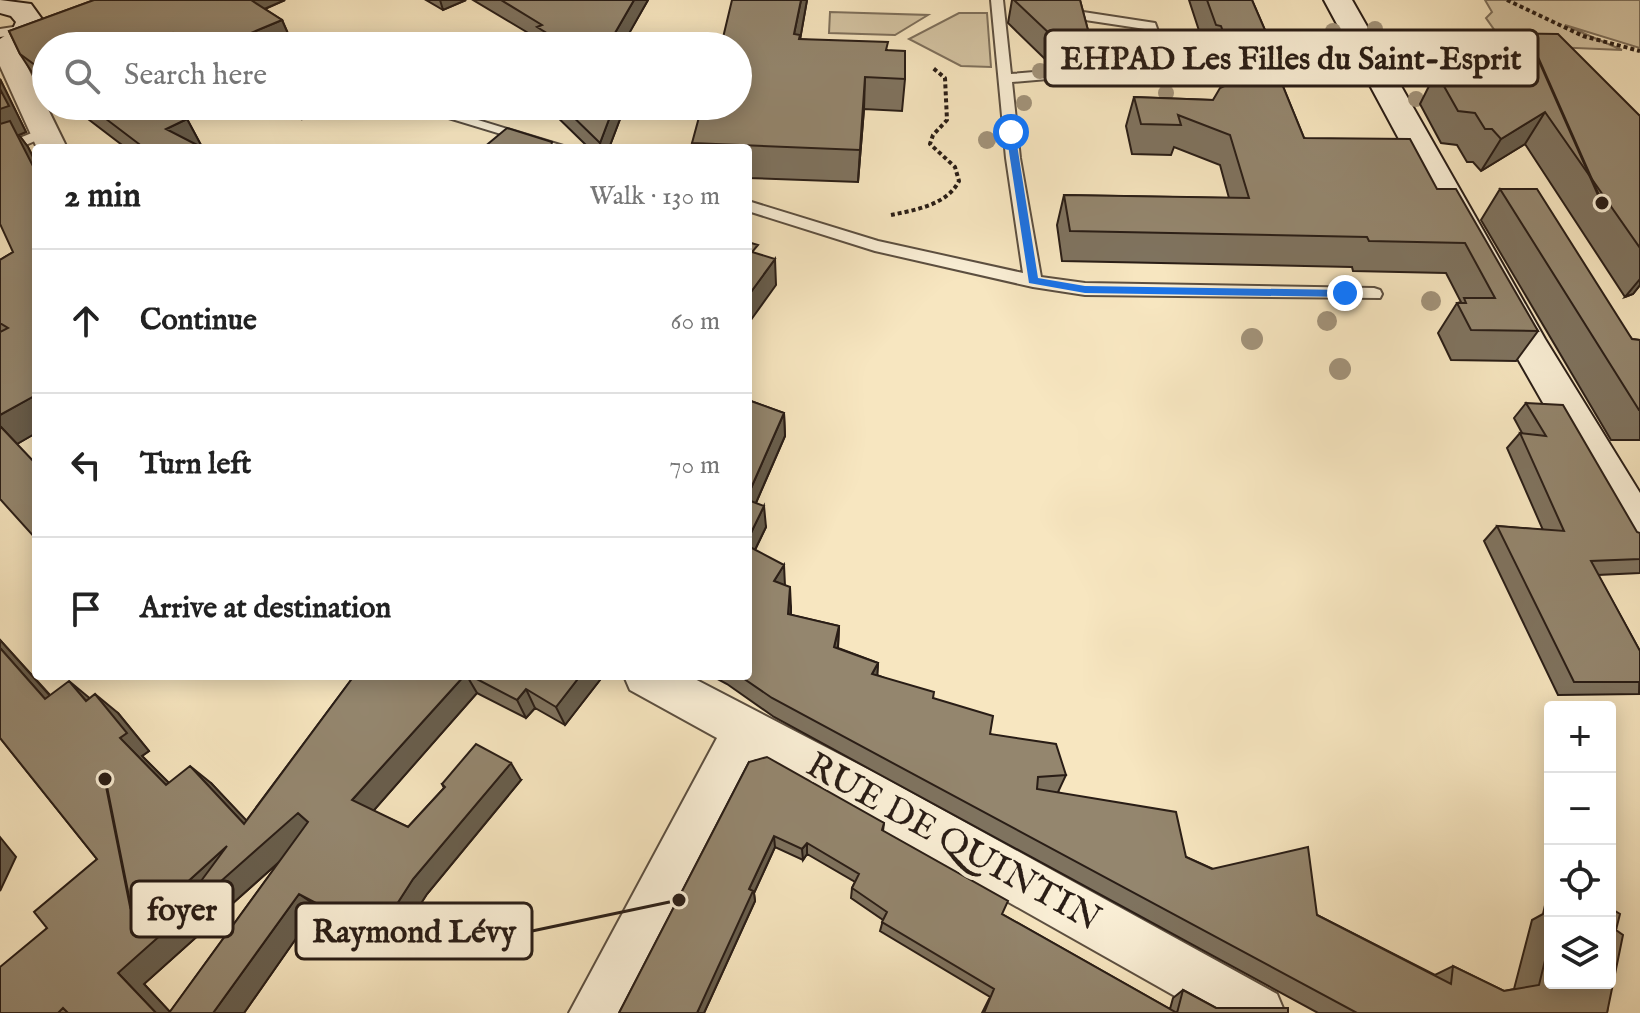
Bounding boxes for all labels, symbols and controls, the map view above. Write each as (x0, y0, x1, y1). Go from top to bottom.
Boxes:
callout: EHPAD Les Filles du Saint-Esprit (1045, 30, 1538, 86)
search box (32, 32, 752, 120)
text: EHPAD Les Filles du Saint-Esprit (1061, 40, 1521, 81)
icon: search (60, 54, 104, 98)
text: Search here (124, 57, 267, 95)
route start (993, 114, 1029, 150)
text: 2 min (64, 175, 141, 218)
text: Walk · 130 m (590, 180, 720, 213)
route end (1327, 275, 1363, 311)
icon: ahead (64, 299, 108, 343)
text: Continue (140, 302, 257, 340)
text: 60 m (671, 305, 720, 338)
icon: left (64, 443, 108, 487)
text: Turn left (140, 446, 251, 484)
text: 70 m (669, 449, 720, 482)
icon: arrive (64, 587, 108, 631)
text: Arrive at destination (140, 590, 391, 628)
map controls (1544, 701, 1616, 989)
button: + (1544, 701, 1616, 773)
street label: RUE DE QUINTIN (798, 743, 1108, 943)
button: − (1544, 773, 1616, 845)
button: locate (1544, 845, 1616, 917)
callout: foyer (131, 881, 233, 937)
text: foyer (147, 891, 217, 932)
callout: Raymond Lévy (296, 903, 532, 959)
text: Raymond Lévy (312, 913, 517, 954)
button: layers (1544, 917, 1616, 989)

